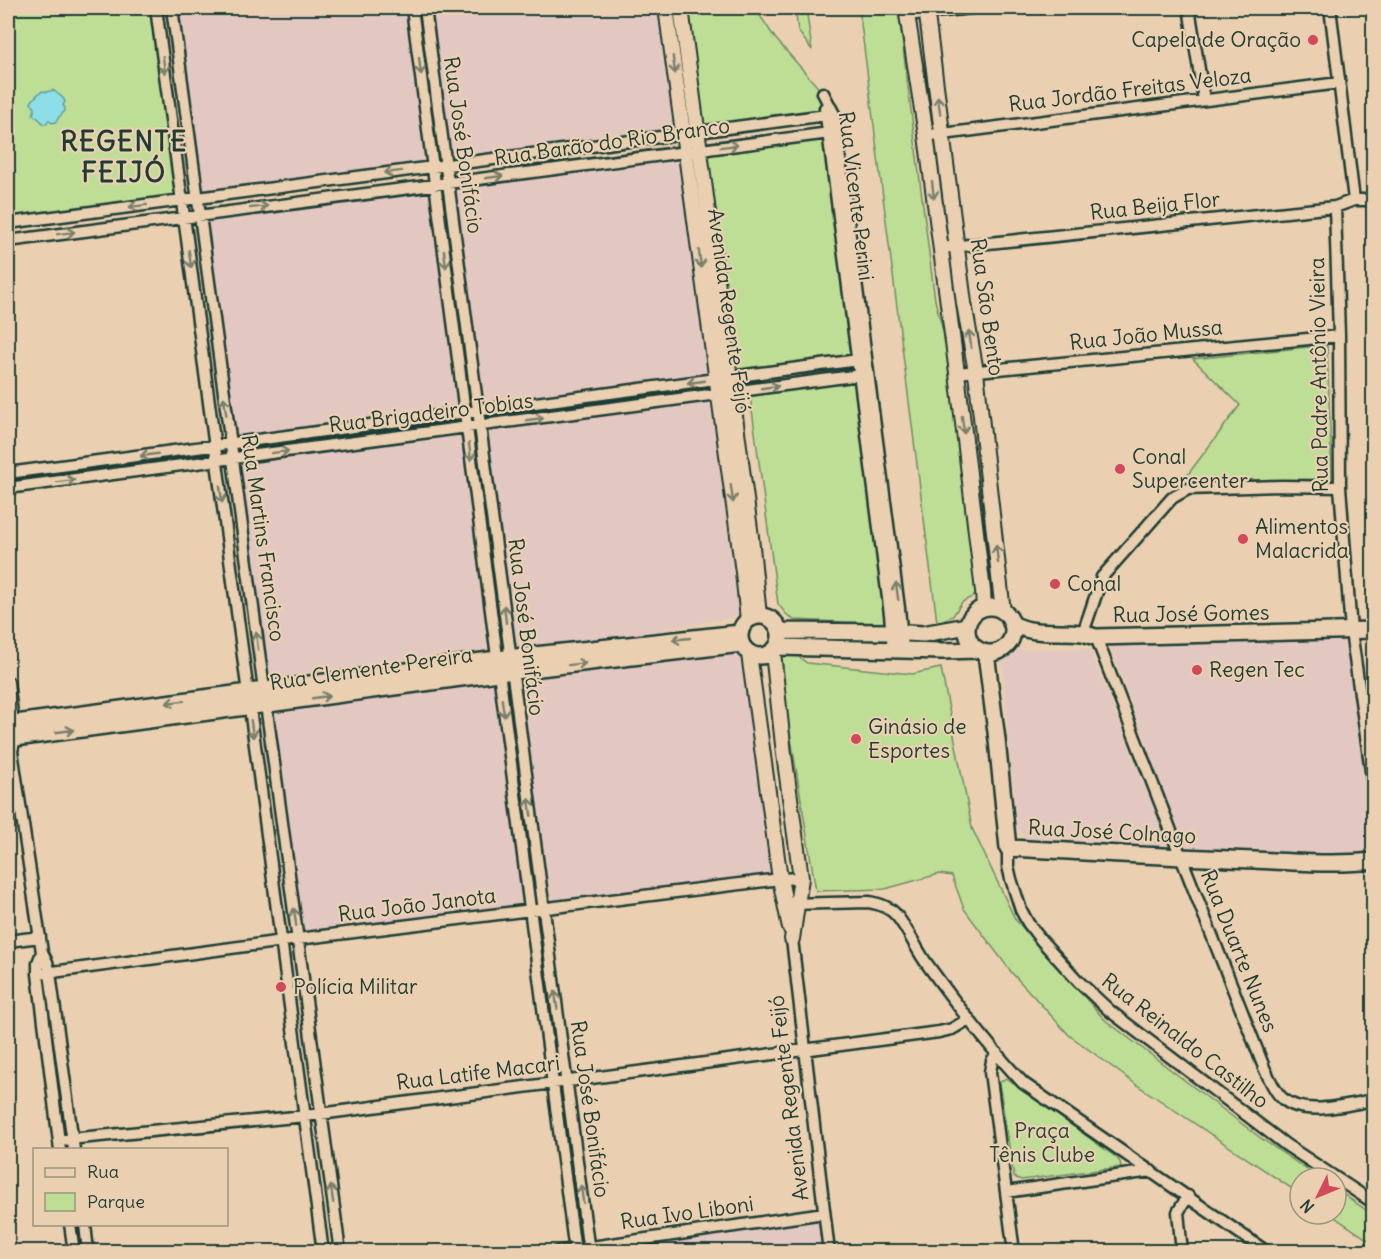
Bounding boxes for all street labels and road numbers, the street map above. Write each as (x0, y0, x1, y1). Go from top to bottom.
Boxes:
street label: Rua José Bonifácio (438, 55, 489, 235)
street label: Rua Jordão Freitas Veloza (1007, 61, 1253, 118)
street label: Rua Vicente Perini (833, 110, 880, 282)
street label: Rua Barão do Rio Branco (492, 112, 732, 171)
street label: Rua Beija Flor (1088, 185, 1222, 226)
street label: Avenida Regente Feijó (702, 207, 757, 415)
street label: Rua São Bento (964, 236, 1011, 377)
street label: Rua Padre Antônio Vieira (1303, 257, 1334, 493)
street label: Rua João Mussa (1068, 313, 1224, 356)
street label: Rua Brigadeiro Tobias (327, 387, 535, 438)
street label: Rua Martins Francisco (236, 433, 291, 643)
street label: Rua José Bonifácio (502, 537, 551, 717)
street label: Rua José Gomes (1112, 599, 1270, 628)
street label: Rua Clemente Pereira (268, 641, 474, 696)
street label: Rua José Colnago (1027, 814, 1197, 849)
street label: Rua Duarte Nunes (1195, 866, 1284, 1036)
street label: Rua João Janota (336, 881, 498, 928)
street label: Rua Reinaldo Castilho (1096, 967, 1274, 1114)
street label: Avenida Regente Feijó (763, 994, 814, 1202)
street label: Rua José Bonifácio (565, 1019, 616, 1199)
street label: Rua Latife Macari (395, 1049, 561, 1096)
street label: Rua Ivo Liboni (619, 1190, 755, 1235)

